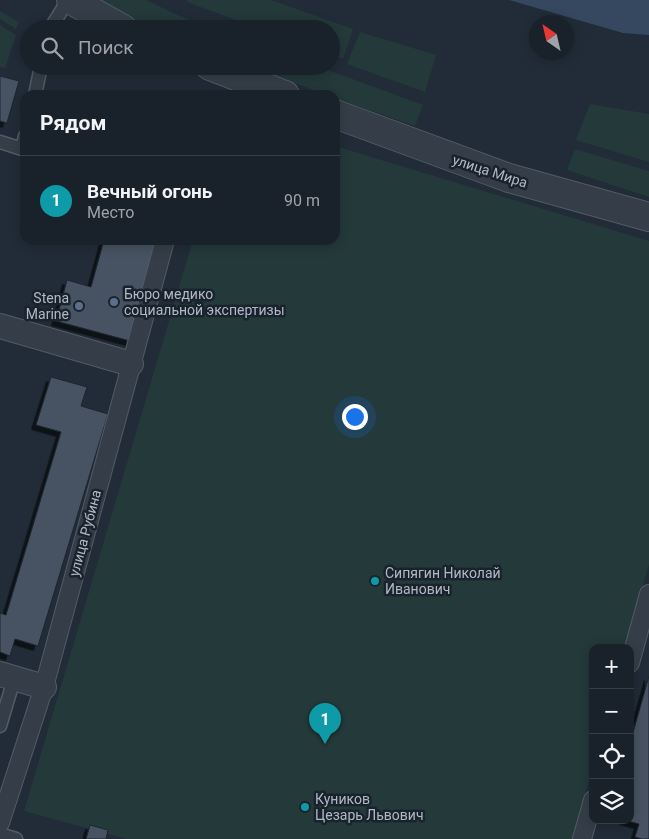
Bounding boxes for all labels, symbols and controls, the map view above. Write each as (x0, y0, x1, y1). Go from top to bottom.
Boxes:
north arrow (529, 15, 574, 60)
search box (20, 20, 340, 75)
icon: search (38, 34, 66, 62)
text: Поиск (78, 36, 134, 59)
text: Рядом (40, 111, 106, 135)
street label: улица Мира (451, 151, 529, 191)
text: Вечный огонь (87, 180, 212, 203)
text: 1 (51, 191, 61, 210)
text: 90 m (284, 191, 320, 210)
text: Место (87, 203, 134, 222)
place label: Бюро медико социальной экспертизы (124, 286, 285, 318)
place label: Stena Marine (26, 290, 69, 322)
marker: Бюро медико социальной экспертизы (108, 296, 120, 308)
marker: Stena Marine (73, 300, 85, 312)
your location (342, 404, 368, 430)
street label: улица Рубина (66, 488, 104, 578)
place label: Сипягин Николай Иванович (385, 565, 501, 597)
marker: Сипягин Николай Иванович (369, 575, 381, 587)
map controls (589, 644, 634, 824)
button: + (589, 644, 634, 689)
button: − (589, 689, 634, 734)
pin: 1 (309, 703, 341, 744)
button: locate (589, 734, 634, 779)
button: layers (589, 779, 634, 824)
place label: Куников Цезарь Львович (315, 791, 424, 823)
marker: Куников Цезарь Львович (299, 801, 311, 813)

